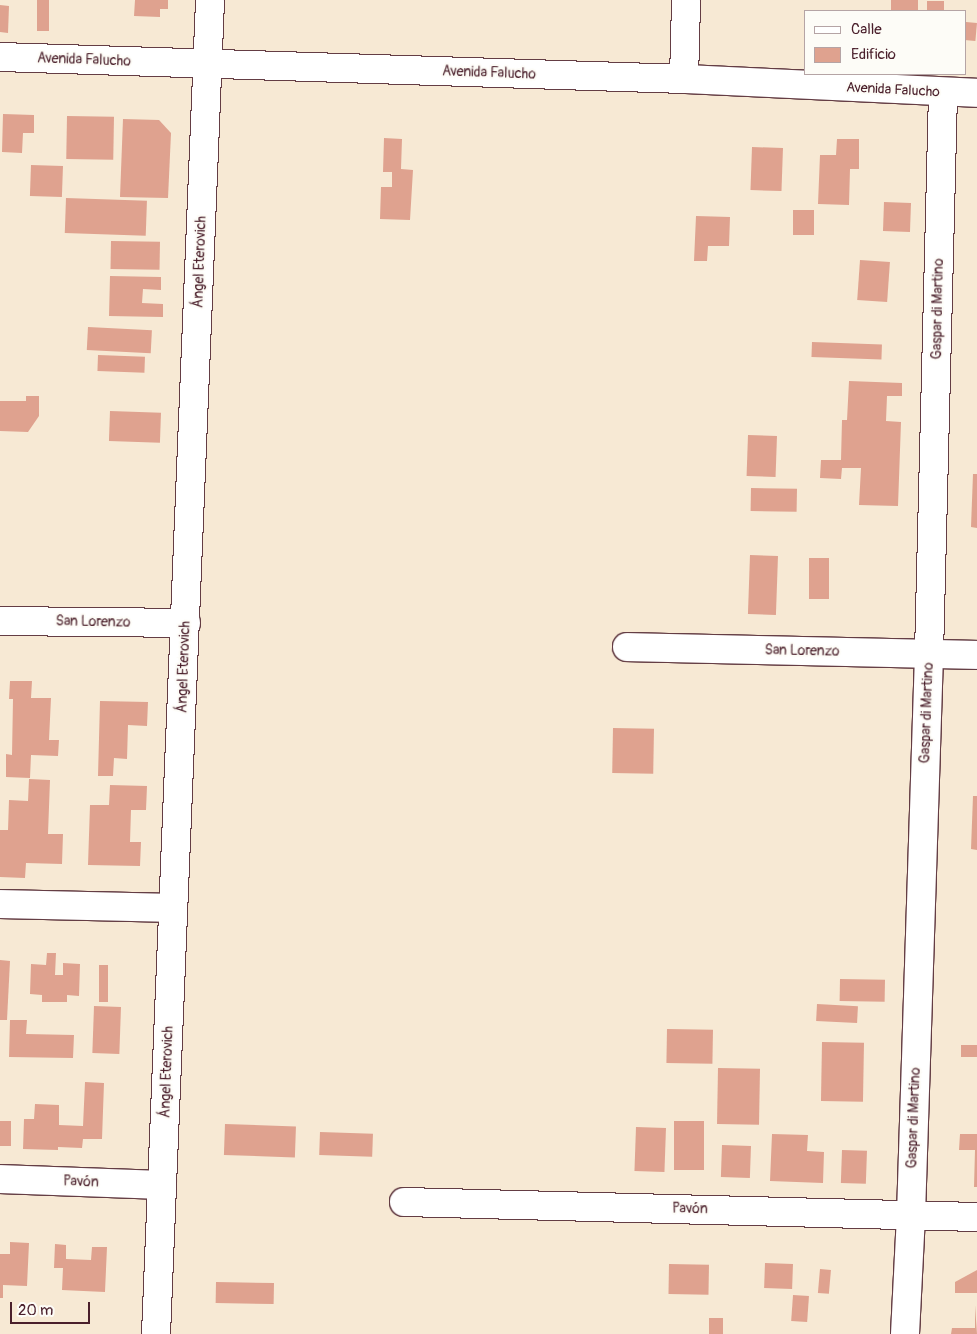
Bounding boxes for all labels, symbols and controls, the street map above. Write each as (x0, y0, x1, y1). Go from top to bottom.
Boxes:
legend (804, 10, 967, 75)
text: Calle (851, 20, 882, 39)
text: Edificio (851, 45, 896, 64)
street label: Avenida Falucho (37, 50, 131, 70)
street label: Avenida Falucho (442, 63, 536, 83)
street label: Avenida Falucho (846, 79, 940, 101)
street label: Ángel Eterovich (190, 216, 210, 308)
street label: Gaspar di Martino (929, 258, 947, 360)
street label: San Lorenzo (56, 613, 130, 631)
street label: Ángel Eterovich (174, 621, 194, 713)
street label: San Lorenzo (765, 642, 839, 660)
street label: Gaspar di Martino (917, 662, 937, 764)
street label: Ángel Eterovich (157, 1026, 177, 1118)
street label: Gaspar di Martino (904, 1067, 924, 1169)
street label: Pavón (63, 1173, 99, 1191)
street label: Pavón (672, 1200, 708, 1218)
scale bar (12, 1292, 92, 1324)
text: 20 m (18, 1301, 53, 1320)

